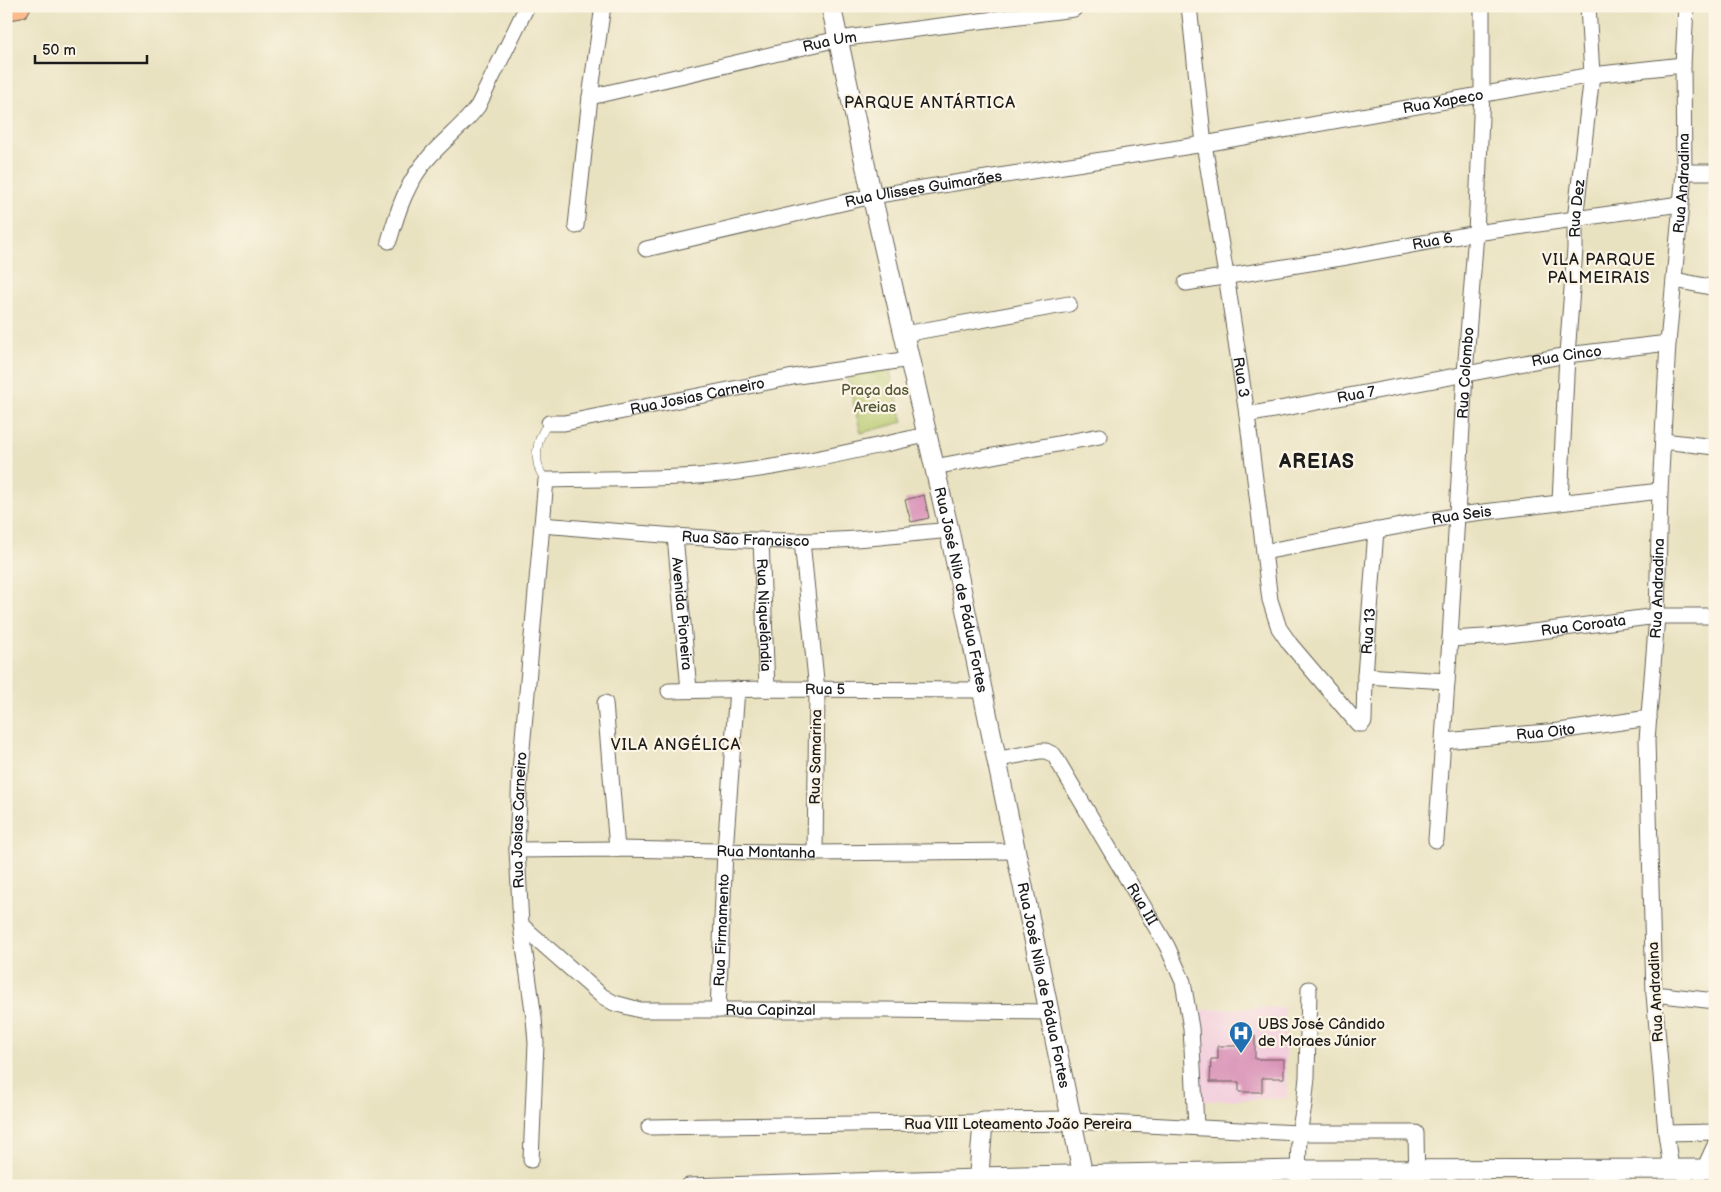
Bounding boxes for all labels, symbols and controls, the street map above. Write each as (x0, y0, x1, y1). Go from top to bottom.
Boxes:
street label: Rua Um (801, 27, 858, 56)
scale bar (35, 32, 148, 64)
text: 50 m (42, 41, 76, 60)
street label: Rua Xapeco (1401, 85, 1485, 118)
district label: PARQUE ANTÁRTICA (844, 92, 1016, 113)
street label: Rua Andradina (1669, 133, 1694, 234)
street label: Rua Ulisses Guimarães (843, 166, 1004, 212)
street label: Rua Dez (1566, 178, 1589, 238)
street label: Rua 6 (1411, 228, 1454, 254)
district label: VILA PARQUE PALMEIRAIS (1542, 251, 1656, 288)
street label: Rua Colombo (1453, 326, 1478, 419)
street label: Rua Cinco (1530, 341, 1603, 371)
street label: Rua 3 (1229, 356, 1254, 399)
street label: Rua Josias Carneiro (628, 373, 766, 419)
park label: Praça das Areias (841, 381, 910, 417)
street label: Rua 7 (1335, 382, 1377, 407)
district label: AREIAS (1278, 450, 1355, 474)
street label: Rua José Nilo de Pádua Fortes (930, 485, 992, 695)
street label: Rua Seis (1430, 502, 1493, 529)
street label: Rua São Francisco (681, 527, 810, 551)
street label: Rua Andradina (1646, 538, 1668, 639)
street label: Avenida Pioneira (667, 556, 697, 671)
street label: Rua Niquelândia (752, 558, 776, 672)
street label: Rua 13 (1357, 607, 1380, 655)
street label: Rua Coroata (1540, 611, 1627, 640)
street label: Rua 5 (805, 680, 845, 699)
street label: Rua Samarina (806, 709, 826, 805)
street label: Rua Oito (1515, 719, 1576, 744)
district label: VILA ANGÉLICA (611, 734, 741, 755)
street label: Rua Josias Carneiro (507, 751, 531, 889)
street label: Rua Montanha (716, 842, 816, 863)
street label: Rua Firmamento (710, 873, 733, 987)
street label: Rua III (1122, 880, 1162, 929)
street label: Rua José Nilo de Pádua Fortes (1013, 881, 1074, 1090)
street label: Rua Andradina (1644, 941, 1668, 1043)
street label: Rua Capinzal (725, 1001, 816, 1020)
place label: UBS José Cândido de Moraes Júnior (1258, 1015, 1385, 1051)
hospital icon: UBS José Cândido de Moraes Júnior (1228, 1020, 1254, 1054)
street label: Rua VIII Loteamento João Pereira (904, 1115, 1132, 1134)

